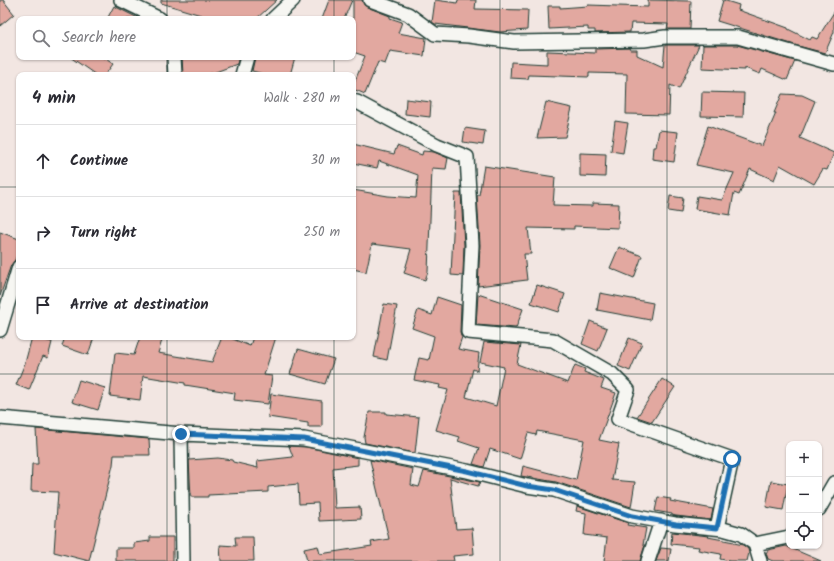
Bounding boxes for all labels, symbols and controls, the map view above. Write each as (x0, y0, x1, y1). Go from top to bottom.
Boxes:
search box (16, 16, 356, 60)
text: Search here (62, 26, 136, 50)
icon: search (30, 27, 52, 49)
text: 4 min (32, 85, 76, 112)
text: Walk · 280 m (264, 88, 340, 109)
text: Continue (70, 149, 128, 173)
icon: ahead (32, 150, 54, 172)
text: 30 m (311, 150, 340, 171)
text: Turn right (70, 221, 137, 245)
icon: right (32, 222, 54, 244)
text: 250 m (303, 222, 340, 243)
text: Arrive at destination (70, 293, 209, 317)
icon: arrive (32, 294, 54, 316)
route end (172, 425, 190, 443)
map controls (786, 441, 822, 549)
button: + (786, 441, 822, 477)
route start (723, 450, 741, 468)
button: − (786, 477, 822, 513)
button: locate (786, 513, 822, 549)

